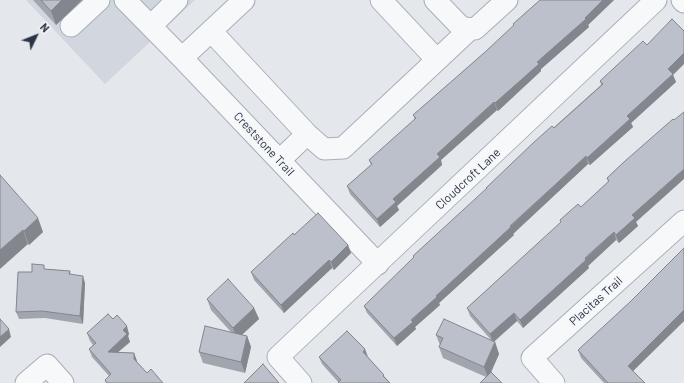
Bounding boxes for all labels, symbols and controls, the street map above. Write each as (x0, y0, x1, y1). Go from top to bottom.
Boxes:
north arrow (16, 16, 56, 56)
text: N (38, 20, 52, 35)
street label: Creststone Trail (231, 109, 297, 179)
street label: Cloudcroft Lane (433, 145, 503, 213)
street label: Placitas Trail (566, 273, 626, 329)

